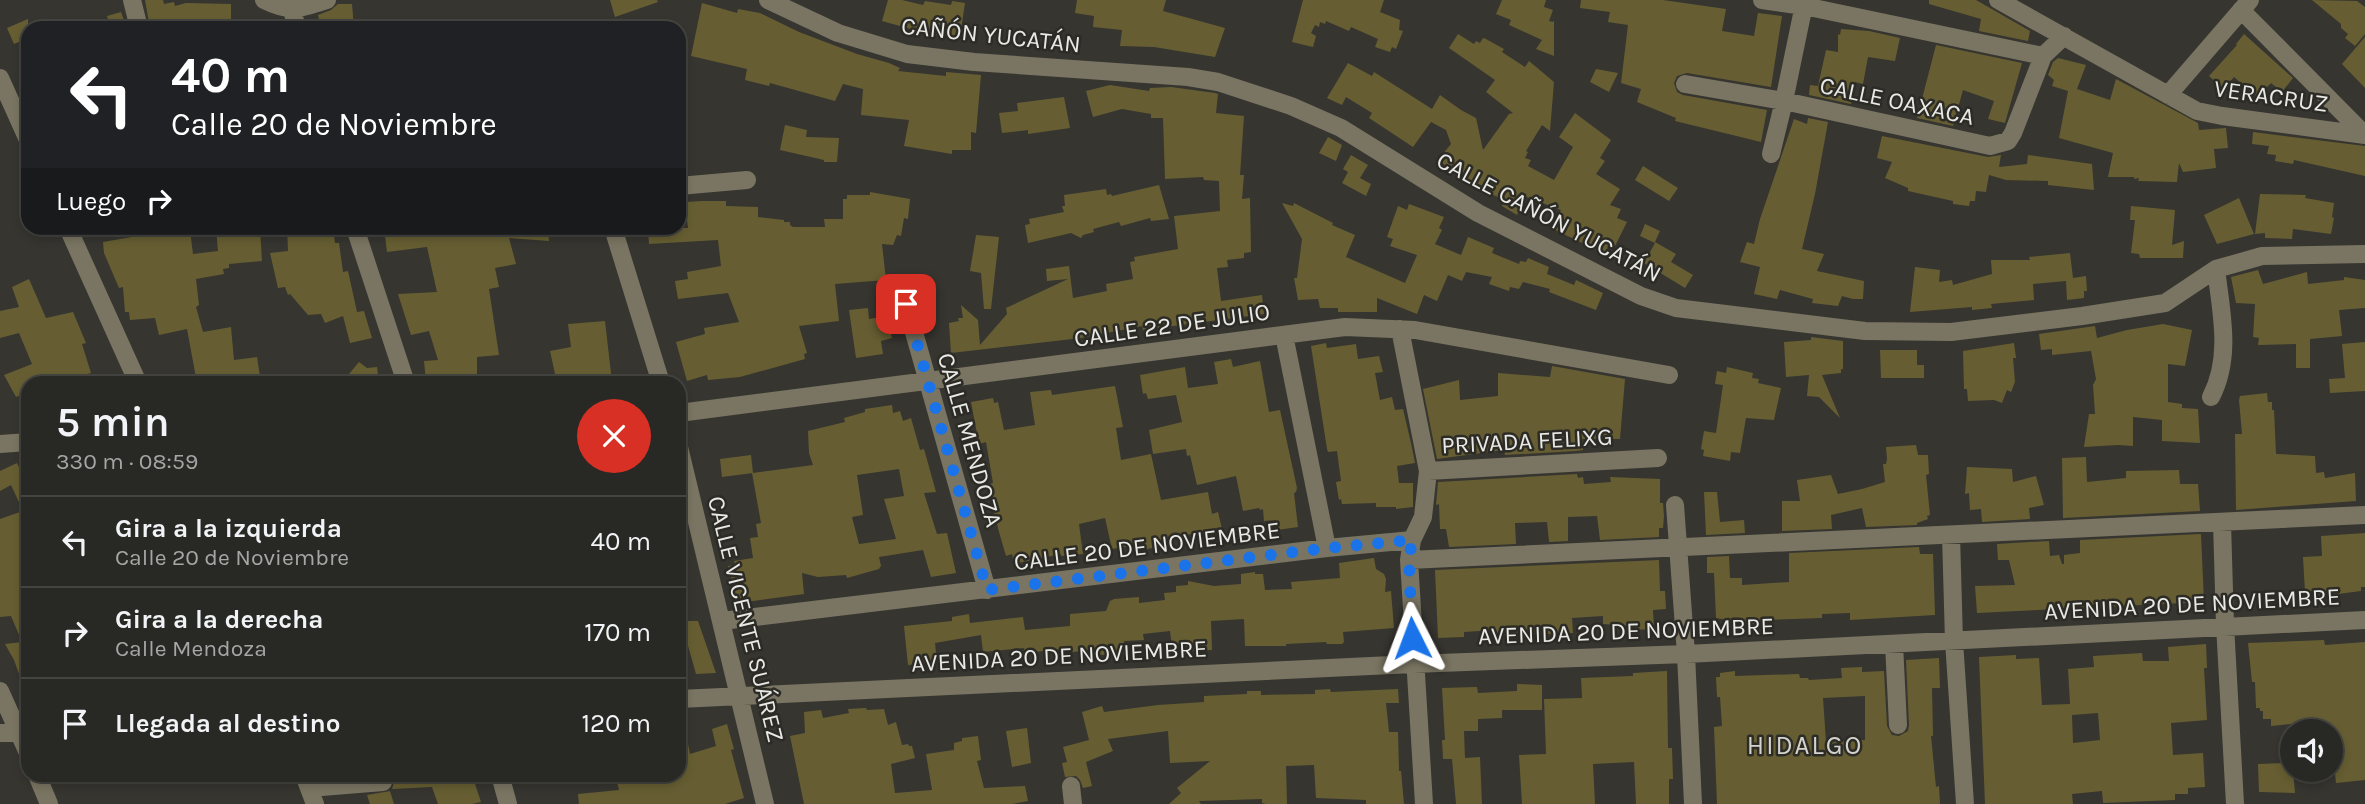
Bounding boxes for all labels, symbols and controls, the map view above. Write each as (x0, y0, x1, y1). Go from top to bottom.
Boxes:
street label: CAÑÓN YUCATÁN (900, 11, 1082, 58)
text: 40 m (171, 47, 290, 104)
icon: left (56, 49, 147, 140)
street label: CALLE OAXACA (1817, 71, 1977, 131)
street label: VERACRUZ (2212, 74, 2330, 118)
text: Calle 20 de Noviembre (171, 106, 497, 143)
street label: CALLE CAÑÓN YUCATÁN (1432, 145, 1667, 288)
icon: right (140, 182, 178, 220)
text: Luego (56, 186, 126, 217)
pin (876, 274, 936, 334)
icon: arrive (887, 285, 925, 323)
street label: CALLE 22 DE JULIO (1072, 297, 1272, 353)
street label: CALLE MENDOZA (932, 350, 1008, 530)
text: 5 min (56, 397, 170, 447)
button: close (577, 399, 651, 473)
street label: PRIVADA FELIXG (1441, 423, 1613, 459)
text: 330 m · 08:59 (56, 448, 198, 475)
street label: CALLE VICENTE SUÁREZ (702, 493, 791, 745)
text: Gira a la izquierda (115, 513, 342, 544)
street label: CALLE 20 DE NOVIEMBRE (1012, 516, 1282, 576)
icon: left (56, 523, 94, 561)
text: 40 m (591, 526, 651, 557)
text: Calle 20 de Noviembre (115, 544, 349, 571)
street label: AVENIDA 20 DE NOVIEMBRE (2043, 582, 2341, 626)
position arrow (1375, 601, 1449, 675)
text: Gira a la derecha (115, 604, 324, 635)
street label: AVENIDA 20 DE NOVIEMBRE (1477, 612, 1775, 650)
icon: right (56, 614, 94, 652)
text: 170 m (584, 617, 651, 648)
street label: AVENIDA 20 DE NOVIEMBRE (910, 634, 1208, 678)
text: Calle Mendoza (115, 635, 267, 662)
icon: arrive (56, 705, 94, 743)
text: Llegada al destino (115, 708, 341, 739)
text: 120 m (581, 708, 651, 739)
map controls (2280, 719, 2343, 782)
button: sound (2280, 719, 2343, 782)
district label: HIDALGO (1747, 730, 1863, 761)

